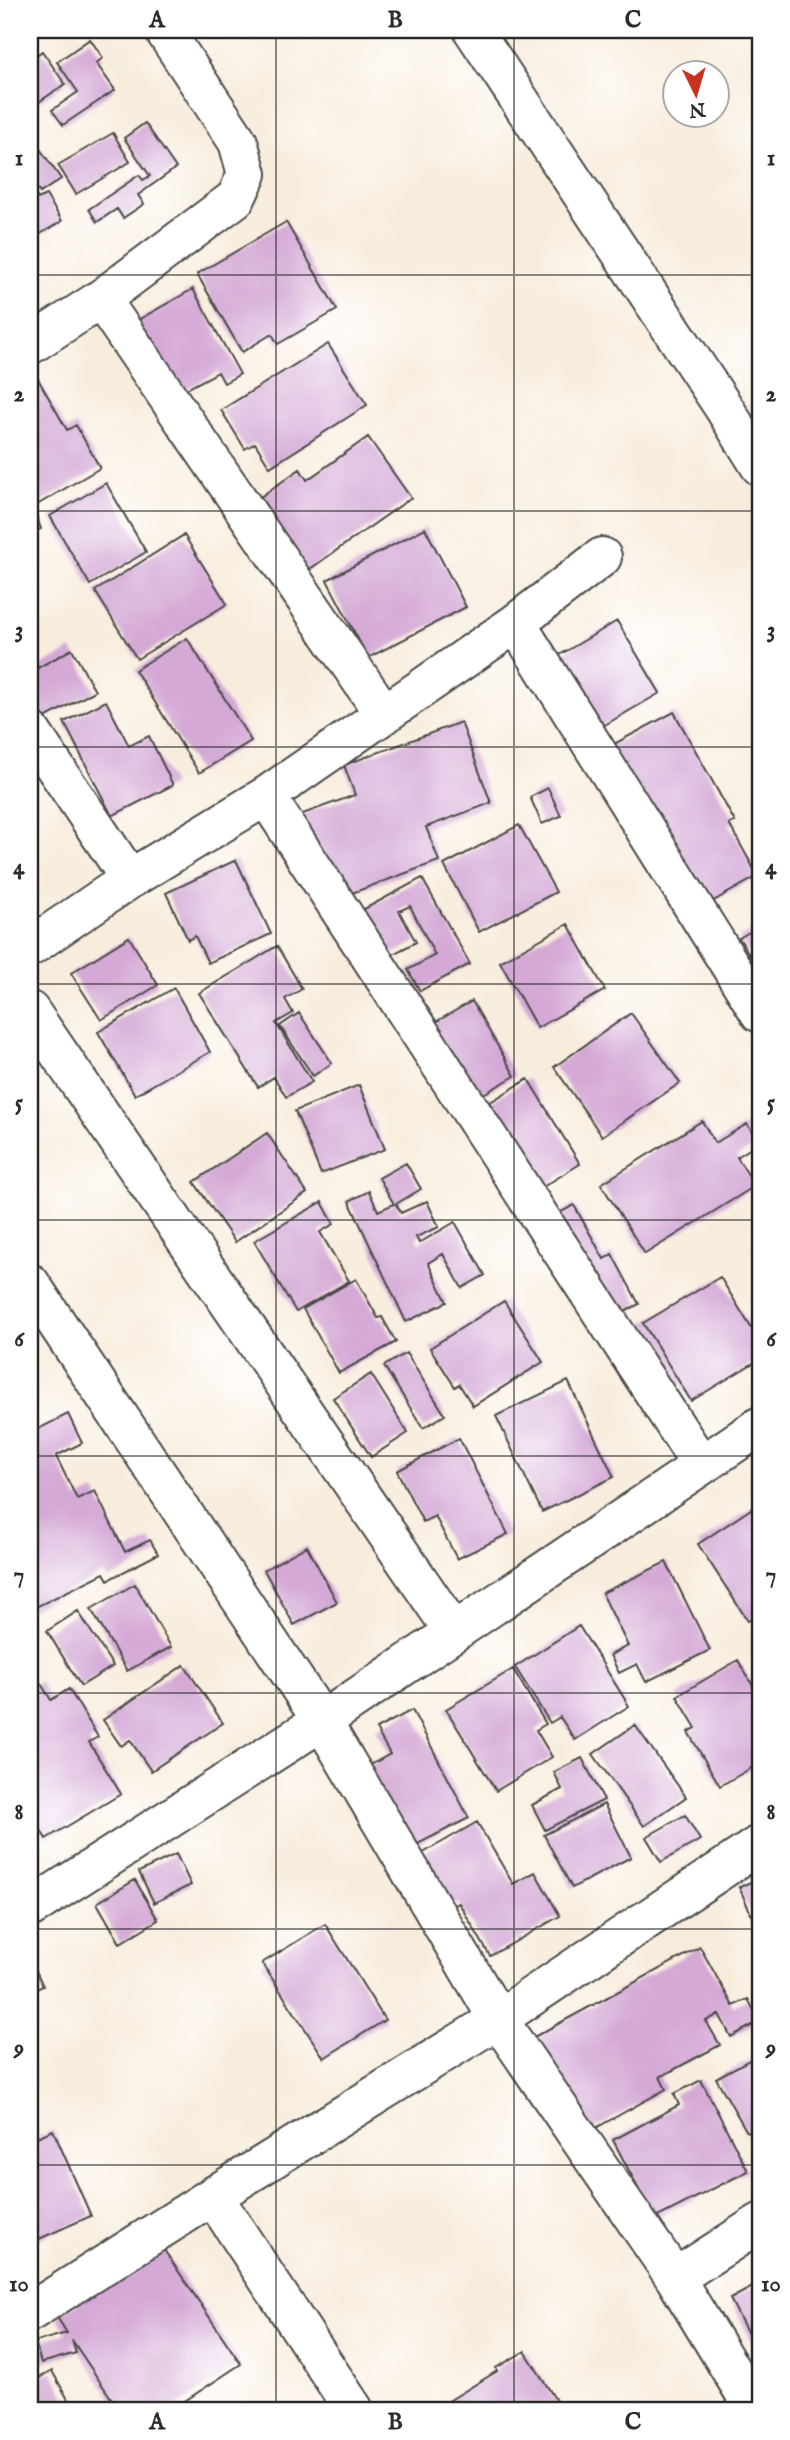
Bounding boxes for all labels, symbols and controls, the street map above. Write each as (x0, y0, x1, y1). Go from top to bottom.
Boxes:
text: A (148, 6, 166, 35)
text: B (387, 6, 403, 35)
text: C (625, 6, 642, 35)
north arrow (660, 60, 730, 130)
text: N (688, 96, 708, 122)
text: 1 (15, 144, 23, 173)
text: 1 (767, 144, 775, 173)
text: 2 (14, 380, 25, 409)
text: 2 (766, 380, 777, 409)
text: 3 (15, 616, 23, 645)
text: 3 (767, 616, 775, 645)
text: 4 (13, 853, 25, 882)
text: 4 (765, 853, 777, 882)
text: 5 (15, 1089, 24, 1118)
text: 5 (767, 1089, 776, 1118)
text: 6 (14, 1325, 25, 1354)
text: 6 (766, 1325, 777, 1354)
text: 7 (14, 1561, 24, 1590)
text: 7 (766, 1561, 776, 1590)
text: 8 (14, 1798, 24, 1827)
text: 8 (766, 1798, 776, 1827)
text: 9 (13, 2034, 24, 2063)
text: 9 (765, 2034, 776, 2063)
text: 10 (9, 2270, 29, 2299)
text: 10 (761, 2270, 781, 2299)
text: A (148, 2408, 166, 2437)
text: B (387, 2408, 403, 2437)
text: C (625, 2408, 642, 2437)

